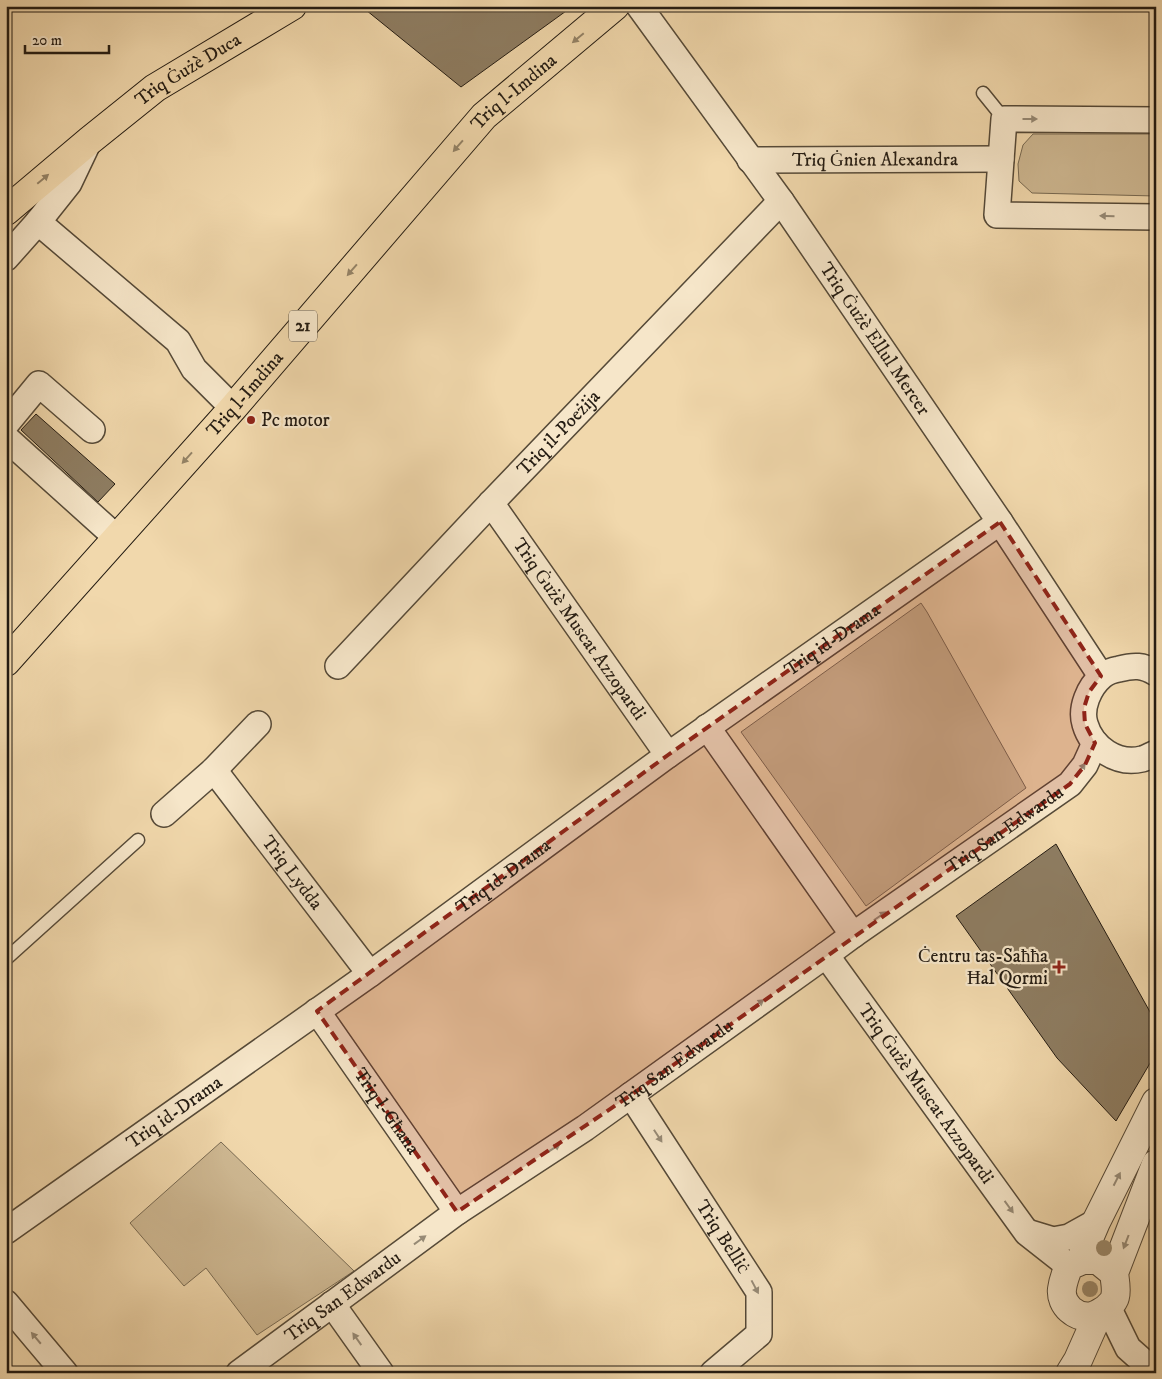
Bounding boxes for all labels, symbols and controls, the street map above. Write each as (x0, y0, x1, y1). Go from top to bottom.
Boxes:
scale bar (25, 22, 109, 54)
street label: Triq Ġużè Duca (130, 28, 245, 111)
text: 20 m (32, 31, 62, 50)
one-way arrow (571, 32, 584, 43)
street label: Triq l-Imdina (466, 49, 561, 135)
one-way arrow (1023, 115, 1039, 123)
one-way arrow (452, 140, 463, 153)
street label: Triq Ġnien Alexandra (792, 148, 958, 172)
one-way arrow (37, 174, 50, 185)
one-way arrow (1099, 212, 1115, 220)
street label: Triq Ġużè Ellul Mercer (815, 258, 935, 420)
one-way arrow (346, 263, 357, 276)
road number: 21 (289, 310, 317, 342)
street label: Triq l-Imdina (201, 346, 288, 441)
street label: Triq il-Poeżija (512, 385, 605, 480)
place label: Pc motor (261, 409, 330, 432)
marker: Pc motor (245, 414, 257, 426)
one-way arrow (182, 452, 193, 465)
street label: Triq Ġużè Muscat Azzopardi (508, 534, 651, 724)
street label: Triq id-Drama (780, 598, 885, 681)
one-way arrow (1076, 762, 1086, 776)
street label: Triq San Edwardu (941, 780, 1068, 879)
street label: Triq Lydda (257, 831, 328, 914)
street label: Triq id-Drama (451, 834, 555, 918)
one-way arrow (873, 911, 887, 921)
place label: Ċentru tas-Saħħa Ħal Qormi (918, 945, 1048, 990)
marker: Ċentru tas-Saħħa Ħal Qormi (1052, 960, 1066, 974)
one-way arrow (751, 999, 765, 1009)
street label: Triq Ġużè Muscat Azzopardi (853, 999, 999, 1188)
street label: Triq San Edwardu (611, 1014, 737, 1114)
street label: Triq l-Għana (349, 1063, 425, 1159)
street label: Triq id-Drama (122, 1071, 227, 1154)
one-way arrow (653, 1129, 663, 1142)
one-way arrow (547, 1144, 560, 1153)
one-way arrow (1114, 1172, 1122, 1186)
street label: Triq Belliċ (691, 1196, 755, 1278)
one-way arrow (1004, 1200, 1014, 1214)
one-way arrow (413, 1235, 427, 1245)
one-way arrow (1122, 1235, 1130, 1250)
street label: Triq San Edwardu (280, 1246, 405, 1347)
one-way arrow (751, 1280, 759, 1295)
one-way arrow (30, 1332, 41, 1345)
one-way arrow (352, 1332, 362, 1345)

